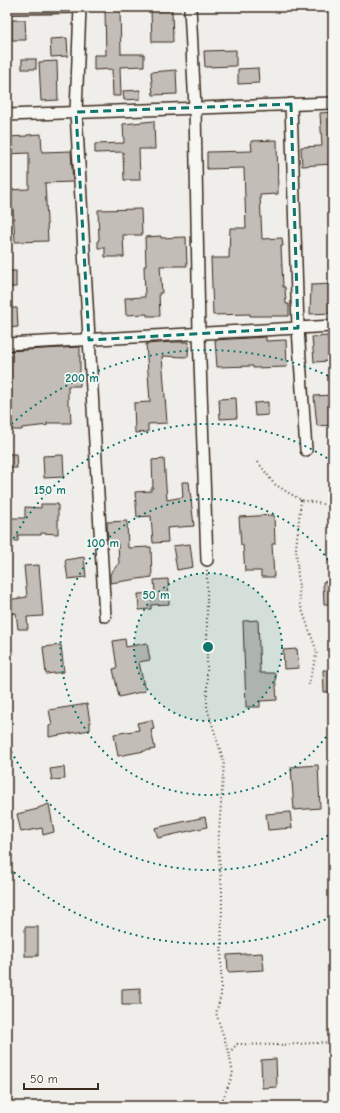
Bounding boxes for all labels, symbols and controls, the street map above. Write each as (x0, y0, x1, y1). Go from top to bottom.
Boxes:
text: 200 m (65, 371, 99, 385)
text: 150 m (34, 483, 66, 497)
text: 100 m (87, 536, 119, 550)
text: 50 m (142, 588, 170, 602)
centre of rings (201, 640, 215, 654)
scale bar (24, 1065, 98, 1091)
text: 50 m (30, 1072, 58, 1086)

